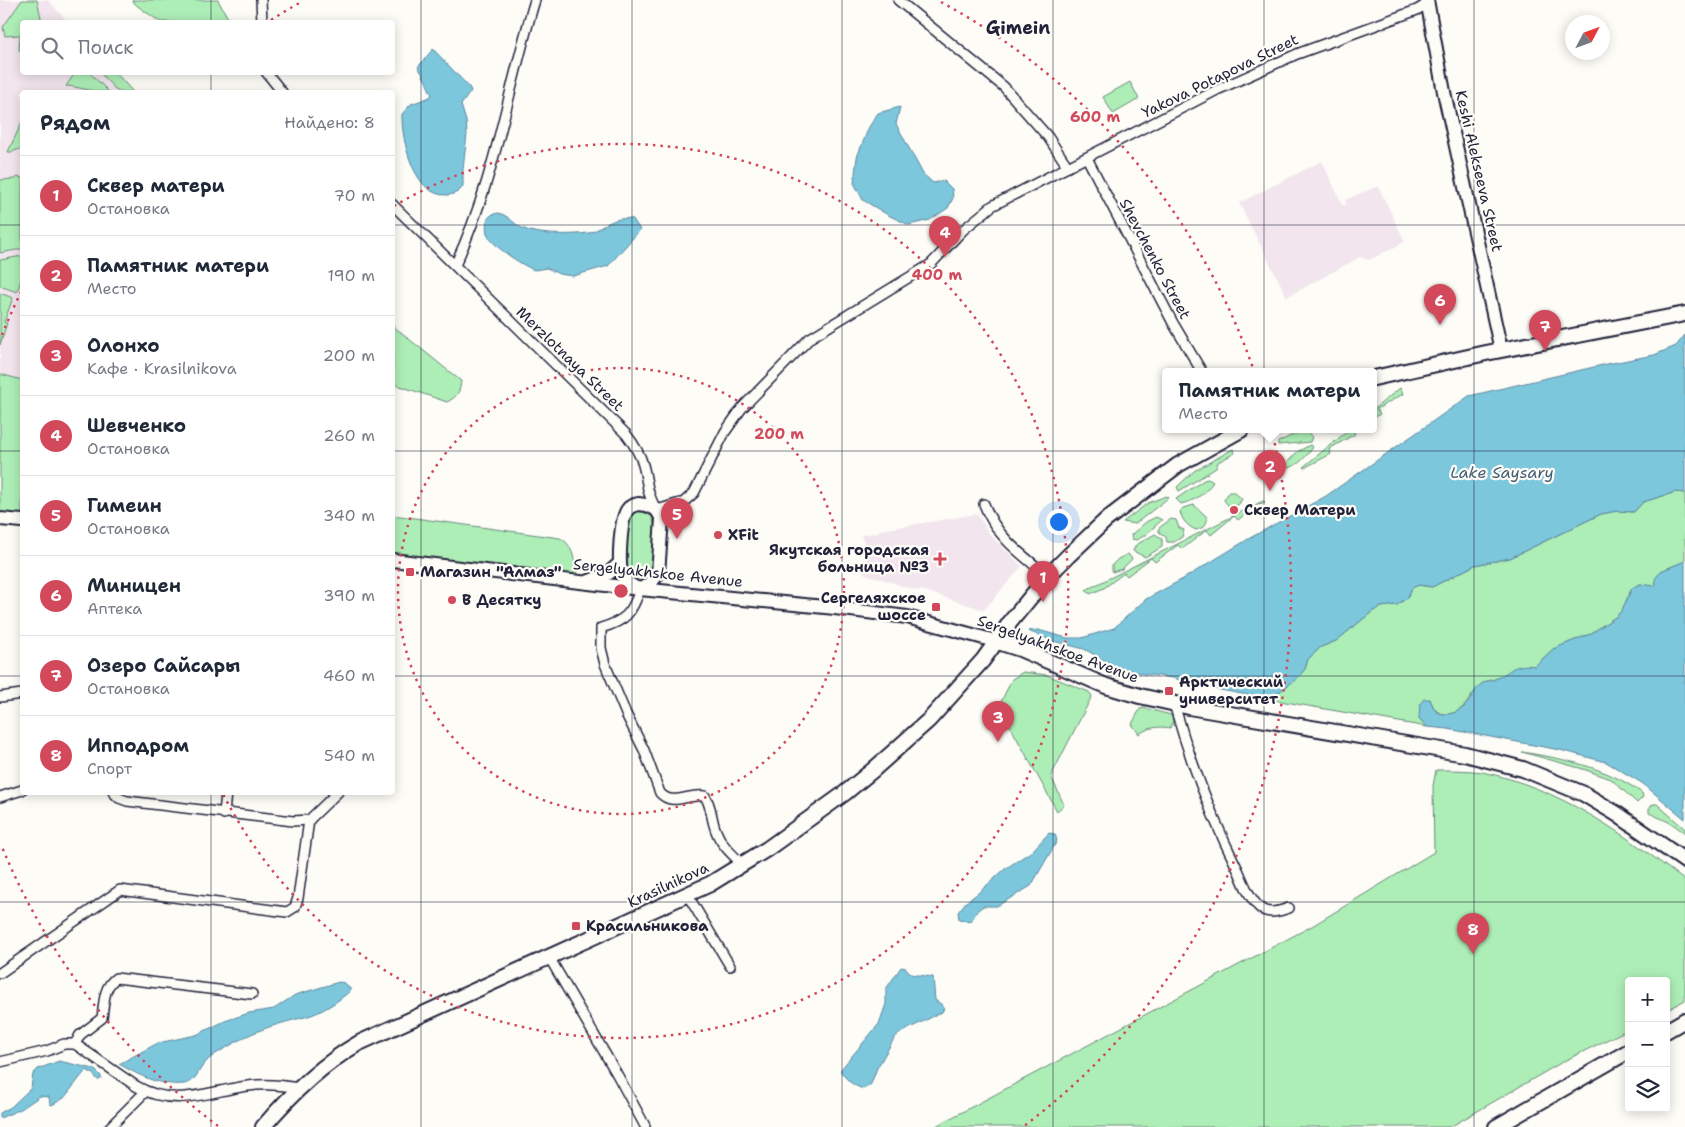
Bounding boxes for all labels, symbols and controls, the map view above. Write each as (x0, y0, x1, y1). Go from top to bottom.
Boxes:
north arrow (1565, 15, 1610, 60)
district label: Gimein (986, 16, 1050, 40)
search box (20, 20, 395, 75)
street label: Yakova Potapova Street (1138, 29, 1302, 123)
icon: search (38, 34, 66, 62)
text: Поиск (78, 35, 133, 60)
street label: Keshi Alekseeva Street (1451, 88, 1507, 254)
text: 600 m (1070, 107, 1120, 127)
text: Рядом (40, 109, 110, 137)
text: Найдено: 8 (284, 112, 375, 133)
text: Сквер матери (87, 173, 225, 198)
text: 1 (52, 185, 60, 206)
text: 70 m (334, 185, 375, 206)
street label: Shevchenko Street (1115, 195, 1195, 323)
text: Остановка (87, 198, 170, 219)
pin: 4 (929, 216, 961, 257)
text: Памятник матери (87, 253, 269, 278)
text: 2 (50, 265, 62, 286)
text: 190 m (328, 265, 375, 286)
text: 400 m (912, 265, 962, 285)
text: Место (87, 278, 137, 299)
pin: 6 (1424, 284, 1456, 325)
street label: Merzlotnaya Street (512, 302, 628, 416)
pin: 7 (1529, 310, 1561, 351)
text: Олонхо (87, 333, 160, 358)
text: 3 (50, 345, 62, 366)
text: 200 m (323, 345, 375, 366)
text: Кафе · Krasilnikova (87, 358, 237, 379)
popup (1162, 368, 1377, 433)
text: Памятник матери (1178, 378, 1361, 403)
text: Место (1178, 403, 1228, 424)
text: Шевченко (87, 413, 186, 438)
text: 200 m (754, 424, 804, 444)
text: 4 (50, 425, 62, 446)
text: 260 m (323, 425, 375, 446)
text: Остановка (87, 438, 170, 459)
pin: 2 (1254, 450, 1286, 491)
water label: Lake Saysary (1450, 462, 1554, 483)
text: Гимеин (87, 493, 162, 518)
pin: 5 (661, 498, 693, 539)
place label: Сквер Матери (1244, 500, 1356, 520)
marker: Сквер Матери (1228, 504, 1240, 516)
text: 5 (51, 505, 61, 526)
text: 340 m (323, 505, 375, 526)
your location (1046, 509, 1072, 535)
text: Остановка (87, 518, 170, 539)
place label: XFit (728, 525, 759, 545)
marker: XFit (712, 529, 724, 541)
place label: Якутская городская больница №3 (769, 540, 929, 577)
marker: Якутская городская больница №3 (933, 552, 947, 566)
street label: Sergelyakhskoe Avenue (572, 554, 744, 592)
pin: 1 (1027, 561, 1059, 602)
place label: Магазин "Алмаз" (420, 562, 562, 582)
marker: Магазин "Алмаз" (404, 566, 416, 578)
text: Миницен (87, 573, 181, 598)
centre of rings (612, 582, 630, 600)
text: 6 (50, 585, 62, 606)
text: 390 m (323, 585, 375, 606)
place label: Сергеляхское шоссе (821, 588, 926, 625)
place label: В Десятку (462, 590, 542, 610)
marker: В Десятку (446, 594, 458, 606)
text: Аптека (87, 598, 142, 619)
marker: Сергеляхское шоссе (930, 601, 942, 613)
street label: Sergelyakhskoe Avenue (975, 610, 1141, 688)
text: Озеро Сайсары (87, 653, 240, 678)
text: 7 (50, 665, 62, 686)
text: 460 m (323, 665, 375, 686)
place label: Арктический университет (1179, 672, 1284, 709)
text: Остановка (87, 678, 170, 699)
marker: Арктический университет (1163, 685, 1175, 697)
pin: 3 (982, 701, 1014, 742)
text: Ипподром (87, 733, 189, 758)
text: 8 (50, 745, 62, 766)
text: 540 m (324, 745, 375, 766)
text: Спорт (87, 758, 132, 779)
street label: Krasilnikova (624, 857, 712, 912)
pin: 8 (1457, 913, 1489, 954)
place label: Красильникова (586, 916, 709, 936)
marker: Красильникова (570, 920, 582, 932)
map controls (1625, 977, 1670, 1112)
button: + (1625, 977, 1670, 1022)
button: − (1625, 1022, 1670, 1067)
button: layers (1625, 1067, 1670, 1112)

